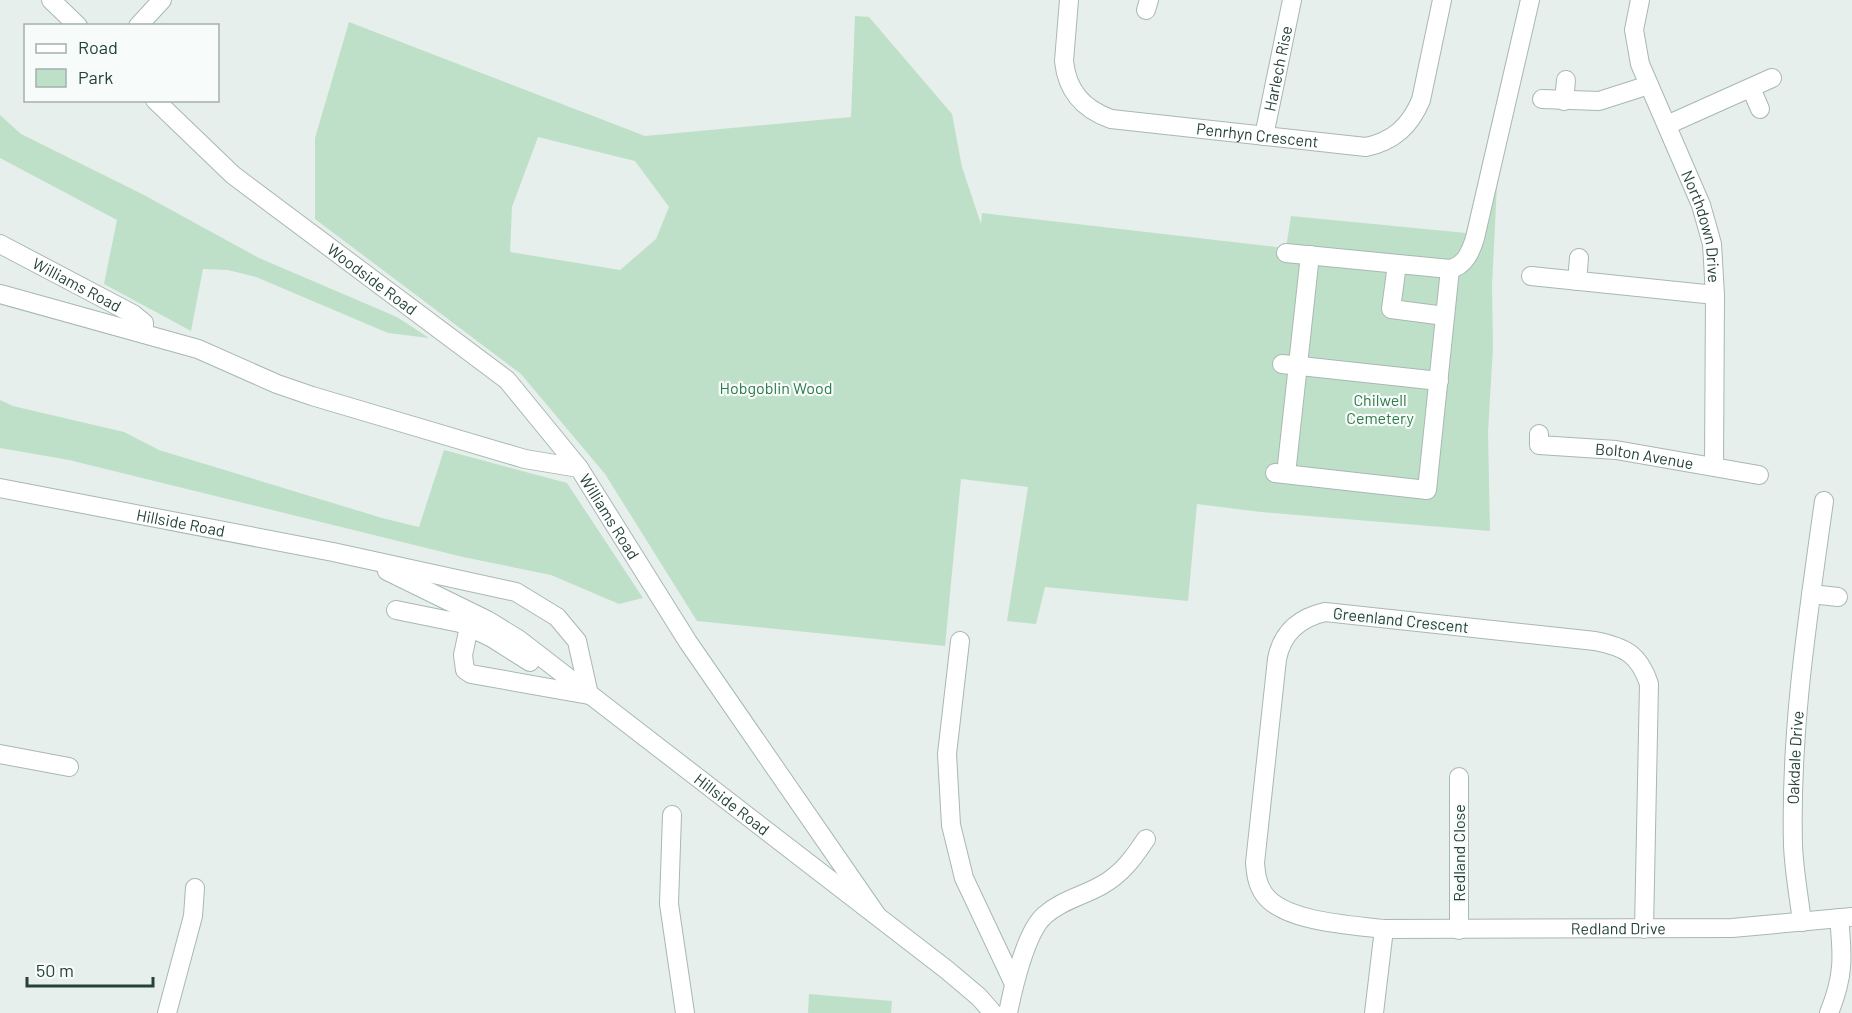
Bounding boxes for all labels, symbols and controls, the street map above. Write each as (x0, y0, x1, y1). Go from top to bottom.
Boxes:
legend (24, 24, 219, 102)
street label: Harlech Rise (1259, 24, 1295, 113)
text: Road (78, 36, 118, 58)
text: Park (78, 66, 113, 88)
street label: Penrhyn Crescent (1196, 118, 1320, 151)
street label: Northdown Drive (1678, 167, 1724, 283)
street label: Woodside Road (324, 239, 421, 318)
street label: Williams Road (30, 253, 125, 315)
park label: Hobgoblin Wood (720, 378, 832, 397)
park label: Chilwell Cemetery (1346, 390, 1414, 427)
street label: Bolton Avenue (1595, 439, 1695, 472)
street label: Williams Road (576, 470, 644, 563)
street label: Hillside Road (135, 504, 227, 540)
street label: Greenland Crescent (1332, 603, 1470, 636)
street label: Oakdale Drive (1783, 710, 1807, 805)
street label: Hillside Road (691, 769, 774, 839)
street label: Redland Close (1449, 804, 1468, 902)
street label: Redland Drive (1571, 918, 1666, 937)
scale bar (27, 950, 153, 988)
text: 50 m (36, 959, 74, 981)

